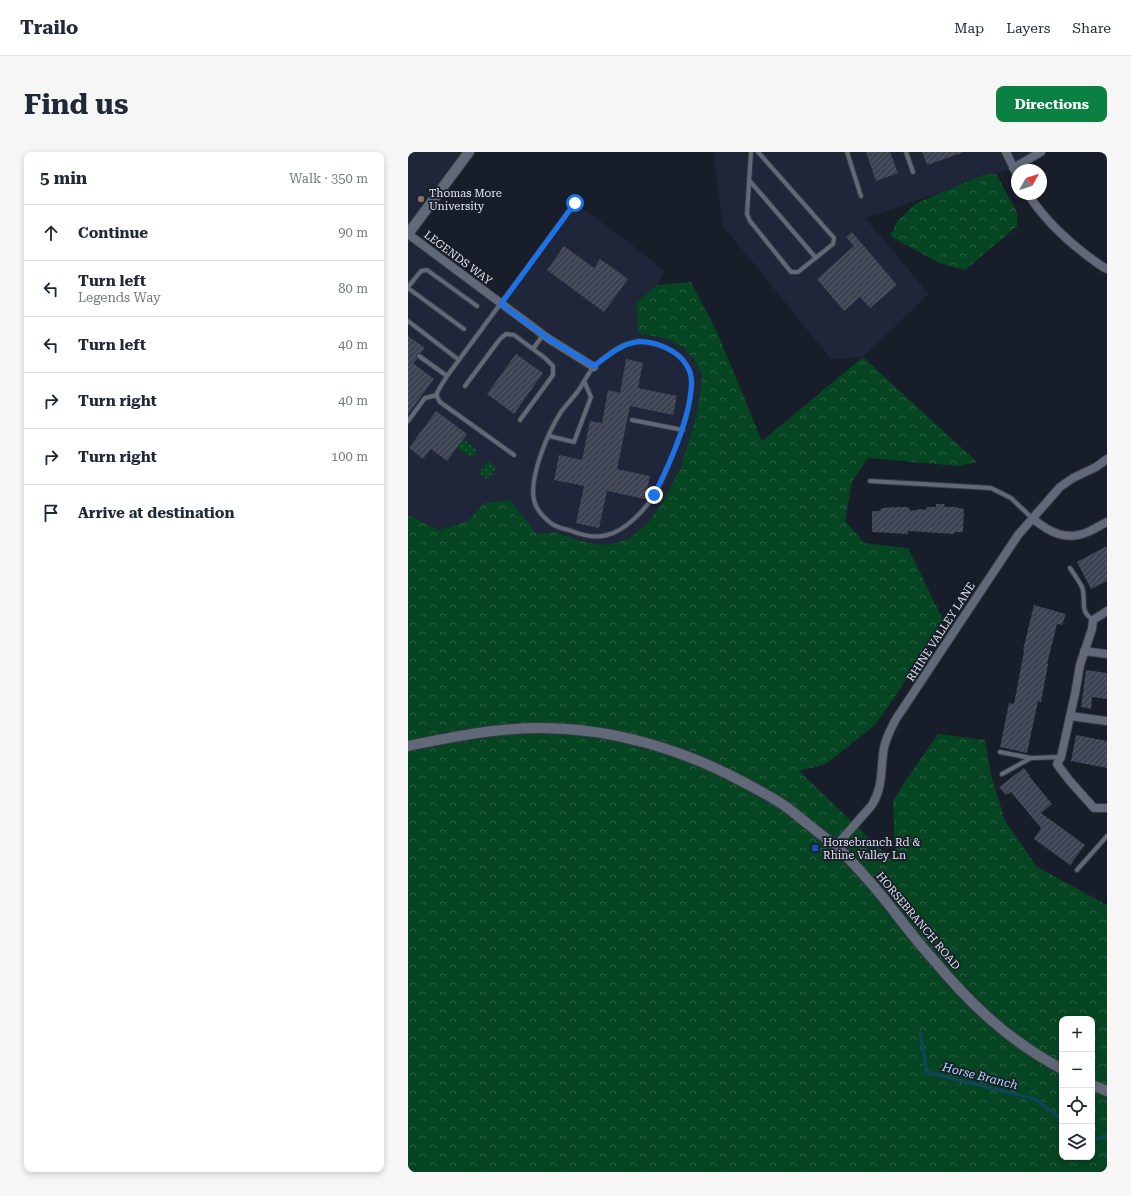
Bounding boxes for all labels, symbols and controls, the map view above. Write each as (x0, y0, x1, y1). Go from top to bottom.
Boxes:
text: Trailo (20, 16, 78, 39)
text: Map (954, 20, 984, 36)
text: Layers (1006, 20, 1050, 36)
text: Share (1072, 20, 1111, 36)
button: Directions (996, 86, 1107, 122)
text: Find us (24, 88, 128, 121)
north arrow (1011, 164, 1047, 200)
text: 5 min (40, 168, 87, 188)
text: Walk · 350 m (289, 171, 368, 186)
place label: Thomas More University (429, 187, 502, 213)
marker: Thomas More University (416, 194, 426, 204)
route start (566, 194, 584, 212)
icon: ahead (40, 222, 62, 244)
text: Continue (78, 224, 148, 242)
text: 90 m (338, 225, 368, 240)
street label: LEGENDS WAY (422, 228, 495, 288)
text: Turn left (78, 272, 146, 290)
icon: left (40, 278, 62, 300)
text: 80 m (338, 281, 368, 296)
text: Legends Way (78, 290, 161, 305)
icon: left (40, 334, 62, 356)
text: Turn left (78, 336, 146, 354)
text: 40 m (338, 337, 368, 352)
icon: right (40, 390, 62, 412)
text: Turn right (78, 392, 157, 410)
text: 40 m (338, 393, 368, 408)
icon: right (40, 446, 62, 468)
text: Turn right (78, 448, 157, 466)
text: 100 m (331, 449, 368, 464)
route end (645, 486, 663, 504)
icon: arrive (40, 502, 62, 524)
text: Arrive at destination (78, 504, 234, 522)
street label: RHINE VALLEY LANE (904, 580, 978, 684)
place label: Horsebranch Rd & Rhine Valley Ln (823, 836, 921, 862)
marker: Horsebranch Rd & Rhine Valley Ln (810, 843, 820, 853)
street label: HORSEBRANCH ROAD (873, 870, 963, 972)
map controls (1059, 1016, 1095, 1160)
button: + (1059, 1016, 1095, 1052)
button: − (1059, 1052, 1095, 1088)
water label: Horse Branch (940, 1060, 1019, 1092)
button: locate (1059, 1088, 1095, 1124)
button: layers (1059, 1124, 1095, 1160)

